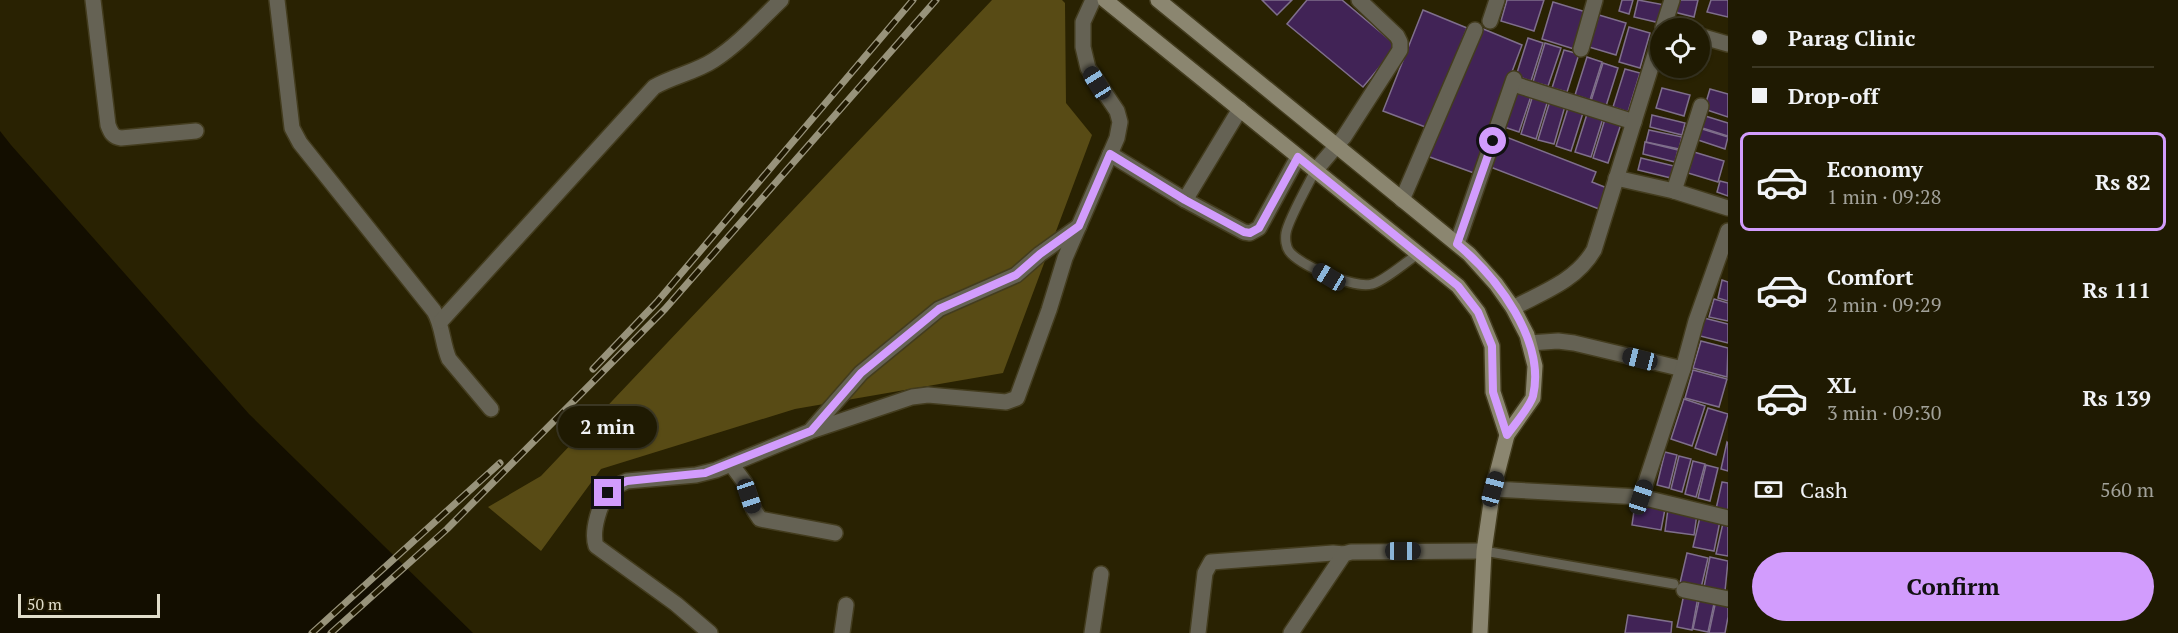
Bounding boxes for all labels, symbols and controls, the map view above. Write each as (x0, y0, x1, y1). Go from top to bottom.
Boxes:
map controls (1650, 18, 1710, 78)
button: locate (1650, 18, 1710, 78)
text: Parag Clinic (1788, 23, 1915, 52)
car (1080, 63, 1114, 103)
text: Drop-off (1788, 81, 1879, 110)
route start (1479, 127, 1506, 154)
text: Economy (1827, 154, 1923, 183)
icon: car (1755, 155, 1809, 209)
text: Rs 82 (2095, 167, 2151, 196)
text: 1 min · 09:28 (1827, 183, 1941, 210)
car (1309, 260, 1349, 294)
text: Comfort (1827, 262, 1913, 291)
icon: car (1755, 263, 1809, 317)
text: Rs 111 (2082, 275, 2151, 304)
text: 2 min · 09:29 (1827, 291, 1941, 318)
car (1620, 346, 1660, 372)
text: XL (1827, 370, 1856, 399)
icon: car (1755, 371, 1809, 425)
text: Rs 139 (2082, 383, 2151, 412)
text: 3 min · 09:30 (1827, 399, 1941, 426)
callout: 2 min (558, 406, 658, 448)
text: 2 min (580, 413, 635, 440)
car (1480, 469, 1506, 509)
icon: cash (1752, 473, 1785, 506)
text: Cash (1800, 475, 1848, 504)
car (735, 476, 763, 516)
text: 560 m (2100, 476, 2154, 503)
car (1627, 477, 1655, 517)
route end (594, 479, 621, 506)
car (1385, 542, 1421, 560)
button: Confirm (1752, 552, 2154, 621)
scale bar (18, 591, 160, 618)
text: 50 m (27, 593, 62, 615)

